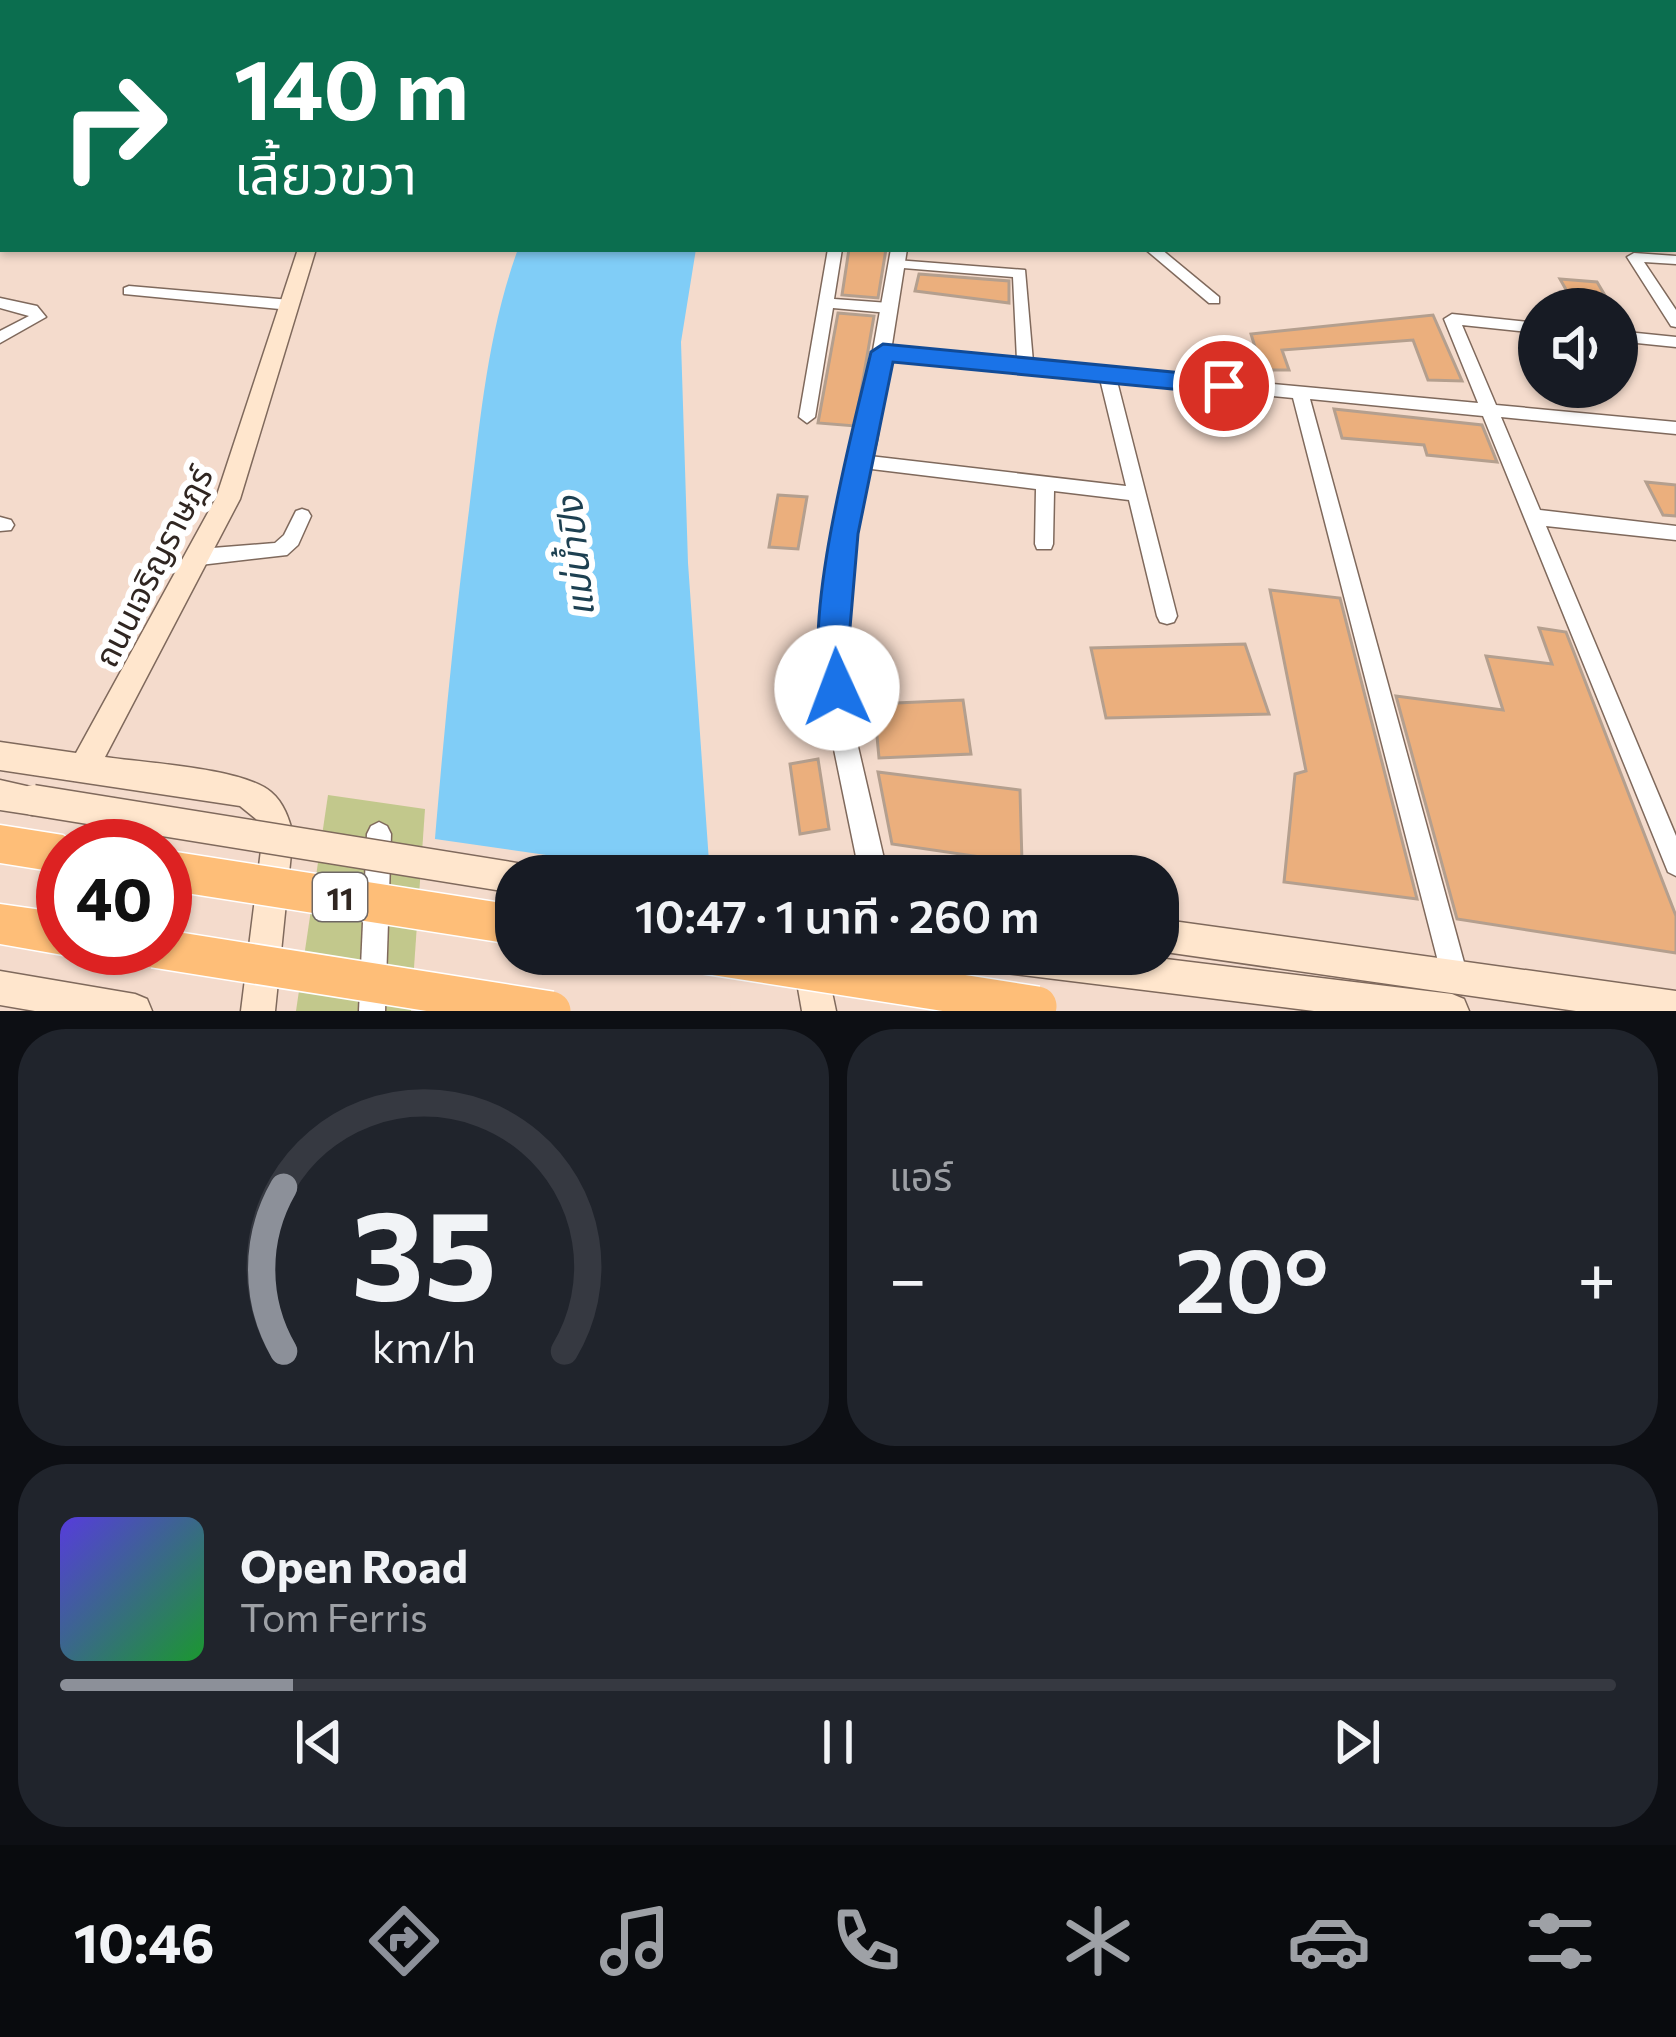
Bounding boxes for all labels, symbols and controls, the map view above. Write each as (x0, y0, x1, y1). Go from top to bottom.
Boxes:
text: 140 m (234, 35, 469, 137)
icon: right (36, 48, 192, 204)
text: เลี้ยวขวา (234, 139, 417, 205)
map controls (1518, 288, 1638, 408)
button: sound (1518, 288, 1638, 408)
pin (1173, 335, 1275, 437)
icon: arrive (1191, 353, 1257, 419)
street label: ถนนเจริญราษฎร์ (84, 458, 221, 673)
water label: แม่น้ำปิง (545, 493, 601, 619)
position arrow (774, 625, 900, 751)
speed limit sign: 40 (36, 819, 192, 975)
road number: 11 (313, 873, 367, 921)
text: 10:47 · 1 นาที · 260 m (635, 887, 1039, 942)
text: แอร์ (889, 1151, 952, 1199)
text: 35 (351, 1173, 496, 1326)
text: 20° (1175, 1221, 1329, 1332)
text: − (889, 1236, 927, 1317)
text: + (1577, 1236, 1616, 1317)
text: km/h (371, 1318, 476, 1371)
text: Open Road (240, 1537, 468, 1592)
text: Tom Ferris (240, 1592, 428, 1640)
icon: previous (286, 1709, 352, 1775)
icon: pause (805, 1709, 871, 1775)
icon: next (1324, 1709, 1390, 1775)
icon: directions (362, 1899, 446, 1983)
icon: music (593, 1899, 677, 1983)
icon: phone (824, 1899, 908, 1983)
icon: climate (1056, 1899, 1140, 1983)
icon: car (1287, 1899, 1371, 1983)
icon: filters (1518, 1899, 1602, 1983)
text: 10:46 (74, 1908, 215, 1974)

